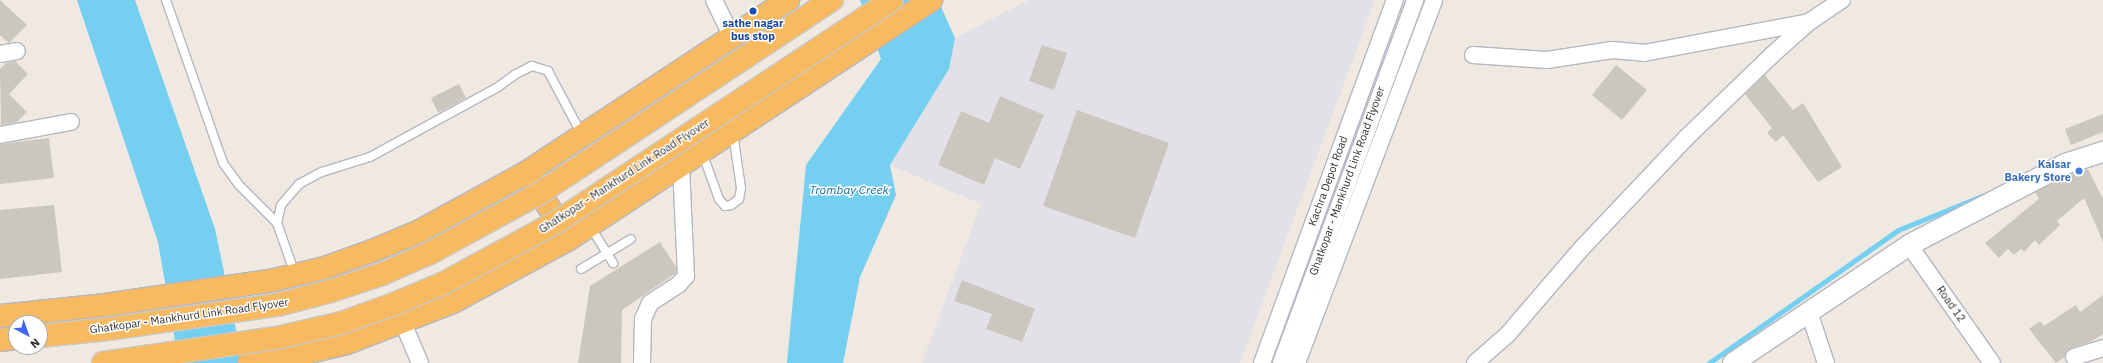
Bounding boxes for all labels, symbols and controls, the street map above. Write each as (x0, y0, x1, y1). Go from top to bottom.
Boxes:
marker: sathe nagar bus stop (748, 6, 758, 16)
place label: sathe nagar bus stop (723, 17, 783, 43)
street label: Ghatkopar - Mankhurd Link Road Flyover (1307, 85, 1387, 277)
street label: Ghatkopar - Mankhurd Link Road Flyover (536, 116, 712, 236)
street label: Kachra Depot Road (1306, 134, 1350, 228)
place label: Kaisar Bakery Store (2004, 158, 2071, 184)
marker: Kaisar Bakery Store (2074, 166, 2084, 176)
water label: Trombay Creek (809, 183, 889, 197)
street label: Road 12 (1934, 283, 1968, 325)
street label: Ghatkopar - Mankhurd Link Road Flyover (89, 296, 289, 336)
north arrow (8, 315, 48, 355)
text: N (28, 335, 43, 351)

